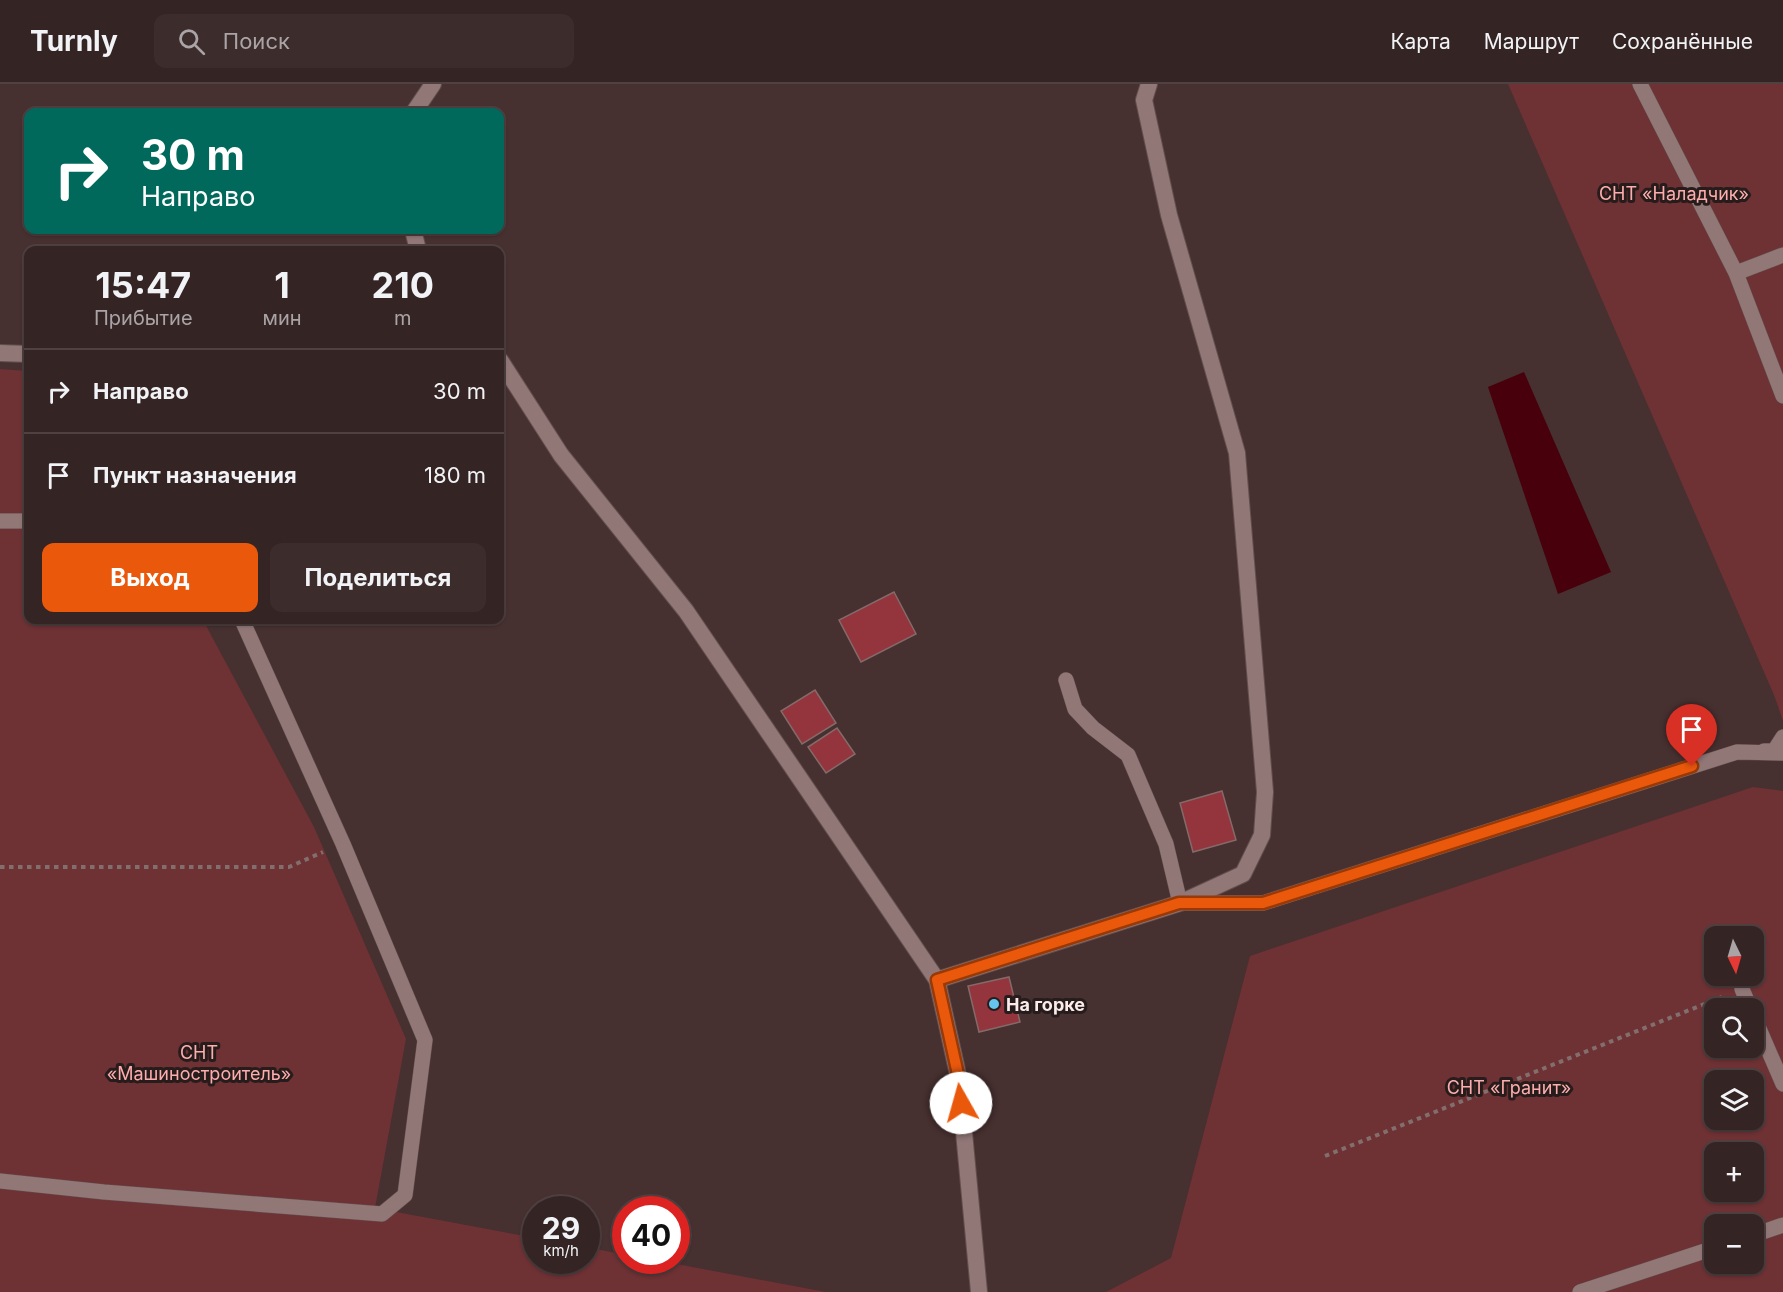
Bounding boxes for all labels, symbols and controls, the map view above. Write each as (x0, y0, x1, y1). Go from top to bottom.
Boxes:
search box (154, 14, 574, 68)
text: Turnly (30, 24, 118, 58)
icon: search (175, 25, 208, 58)
text: Поиск (223, 28, 290, 54)
text: Карта (1390, 29, 1451, 54)
text: Маршрут (1484, 29, 1579, 54)
text: Сохранённые (1612, 29, 1753, 54)
text: 30 m (141, 129, 245, 180)
icon: right (42, 132, 120, 210)
text: Направо (141, 180, 256, 213)
park label: СНТ «Наладчик» (1599, 183, 1749, 204)
text: 15:47 (95, 263, 191, 307)
text: 1 (274, 263, 290, 307)
text: 210 (372, 263, 434, 307)
text: Прибытие (94, 306, 193, 330)
text: мин (263, 306, 302, 330)
text: m (394, 306, 412, 330)
icon: right (42, 375, 75, 408)
text: Направо (93, 378, 189, 404)
text: 30 m (433, 378, 486, 404)
icon: arrive (42, 459, 75, 492)
text: Пункт назначения (93, 462, 297, 488)
text: 180 m (424, 462, 486, 488)
button: Выход (42, 543, 258, 612)
button: Поделиться (270, 543, 486, 612)
pin (1666, 704, 1717, 766)
icon: arrive (1675, 713, 1708, 746)
north arrow (1704, 926, 1764, 986)
map controls (1704, 926, 1764, 1274)
place label: На горке (1006, 994, 1085, 1015)
marker: На горке (987, 997, 1001, 1011)
button: search (1704, 998, 1764, 1058)
park label: СНТ «Машиностроитель» (107, 1042, 291, 1084)
button: layers (1704, 1070, 1764, 1130)
position arrow (929, 1071, 993, 1135)
park label: СНТ «Гранит» (1447, 1077, 1571, 1098)
button: + (1704, 1142, 1764, 1202)
speed limit sign: 40 (612, 1196, 690, 1274)
text: 29 (542, 1210, 580, 1246)
button: − (1704, 1214, 1764, 1274)
text: km/h (543, 1241, 579, 1260)

